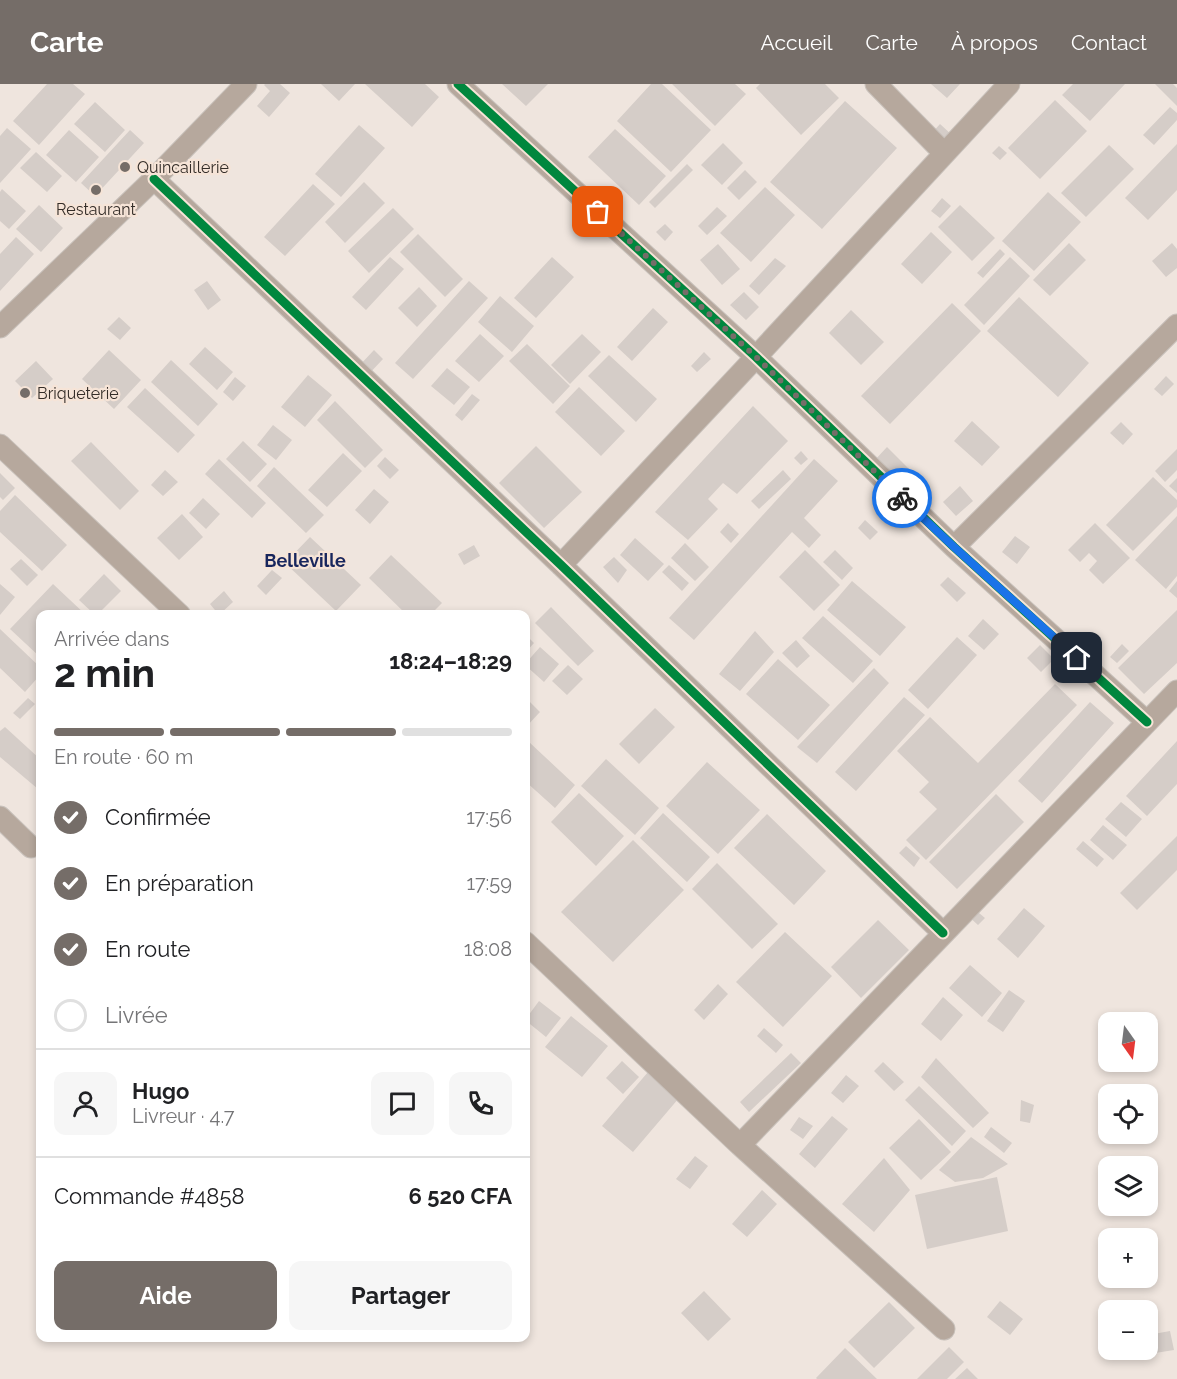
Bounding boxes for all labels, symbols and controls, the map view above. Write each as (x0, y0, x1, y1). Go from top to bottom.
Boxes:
text: Carte (30, 26, 103, 59)
text: Accueil (761, 30, 833, 55)
text: Carte (866, 30, 918, 55)
text: À propos (951, 30, 1038, 55)
text: Contact (1071, 30, 1147, 55)
place label: Quincaillerie (137, 158, 229, 177)
marker: Quincaillerie (118, 160, 132, 174)
marker: Restaurant (89, 183, 103, 197)
pin (572, 186, 623, 237)
icon: bag (581, 195, 614, 228)
place label: Restaurant (56, 200, 137, 219)
place label: Briqueterie (37, 384, 119, 403)
marker: Briqueterie (18, 386, 32, 400)
courier (872, 468, 932, 528)
icon: bike (886, 482, 919, 515)
district label: Belleville (264, 550, 346, 571)
text: Arrivée dans (54, 627, 169, 651)
pin (1051, 632, 1102, 683)
icon: home (1060, 641, 1093, 674)
text: 18:24–18:29 (389, 648, 512, 674)
text: 2 min (54, 650, 155, 696)
text: En route · 60 m (54, 745, 193, 769)
icon: check (54, 801, 87, 834)
text: Confirmée (105, 804, 211, 830)
text: 17:56 (466, 805, 512, 829)
icon: check (54, 867, 87, 900)
text: En préparation (105, 870, 254, 896)
text: 17:59 (466, 871, 512, 895)
icon: check (54, 933, 87, 966)
text: En route (105, 936, 190, 962)
text: 18:08 (464, 937, 512, 961)
text: Livrée (105, 1002, 168, 1028)
north arrow (1098, 1012, 1158, 1072)
map controls (1098, 1012, 1158, 1360)
button: person (54, 1072, 117, 1135)
button: chat (371, 1072, 434, 1135)
button: phone (449, 1072, 512, 1135)
text: Hugo (132, 1078, 189, 1104)
button: locate (1098, 1084, 1158, 1144)
text: Livreur · 4.7 (132, 1104, 234, 1128)
button: layers (1098, 1156, 1158, 1216)
text: Commande #4858 (54, 1183, 244, 1209)
text: 6 520 CFA (409, 1183, 512, 1209)
button: + (1098, 1228, 1158, 1288)
button: Aide (54, 1261, 277, 1330)
button: Partager (289, 1261, 512, 1330)
button: − (1098, 1300, 1158, 1360)

